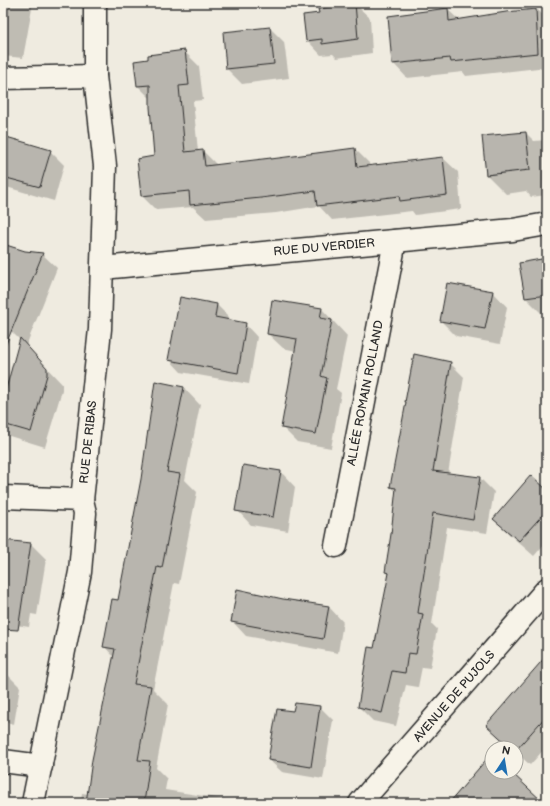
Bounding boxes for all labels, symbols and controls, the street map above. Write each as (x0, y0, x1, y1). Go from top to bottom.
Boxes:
street label: RUE DU VERDIER (273, 236, 376, 259)
street label: ALLÉE ROMAIN ROLLAND (343, 319, 387, 467)
street label: RUE DE RIBAS (77, 400, 100, 484)
street label: AVENUE DE PUJOLS (411, 647, 498, 745)
north arrow (484, 740, 524, 780)
text: N (501, 743, 511, 758)

